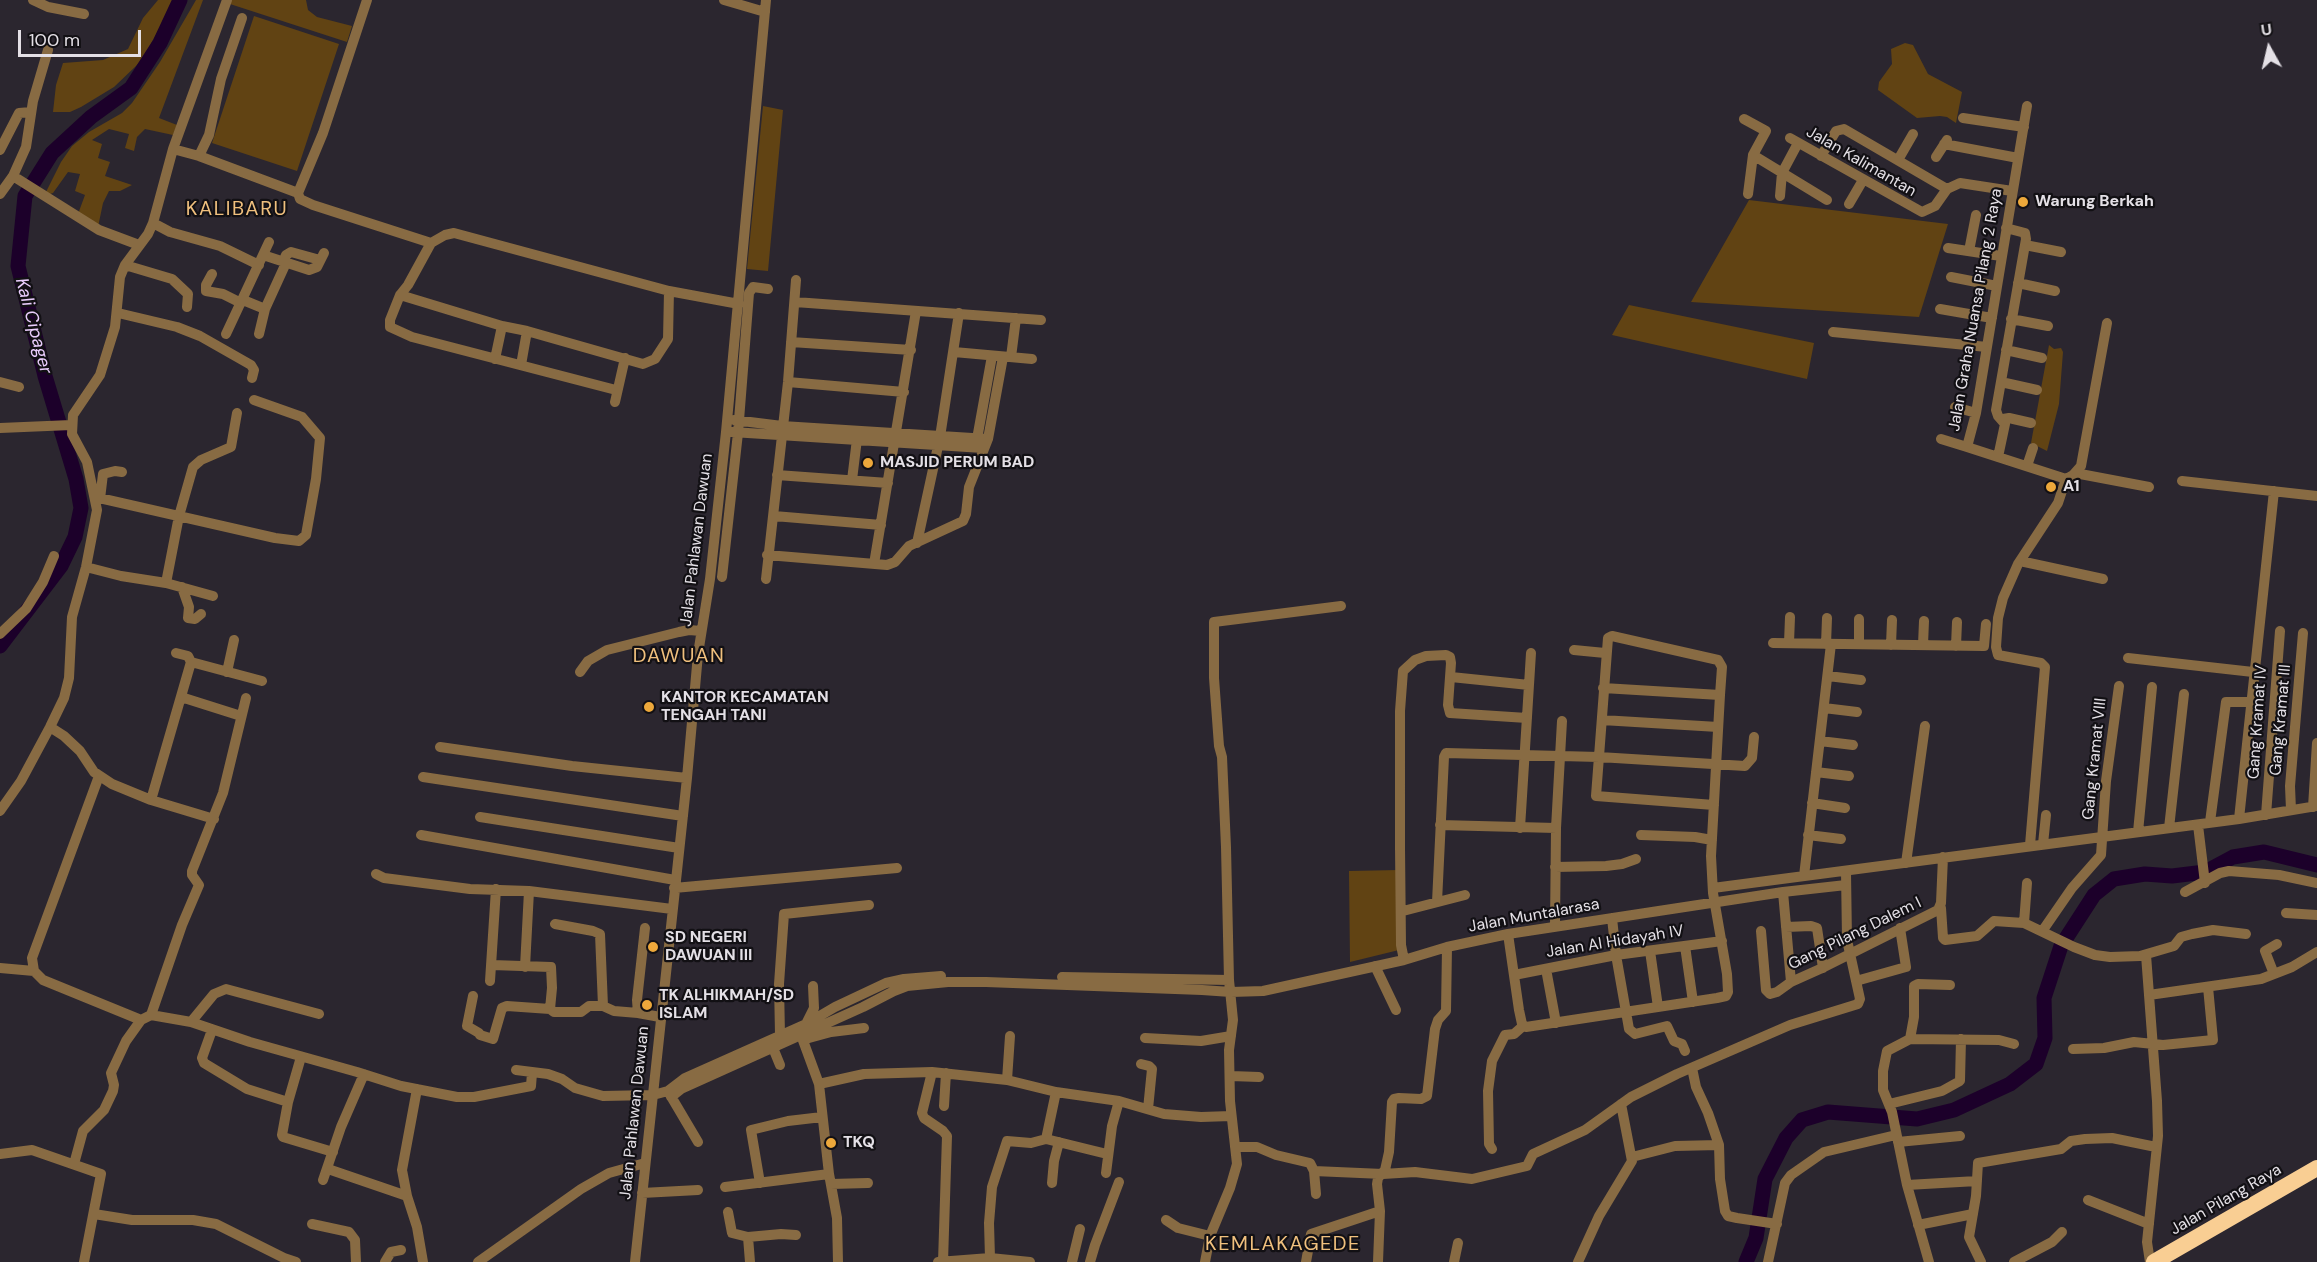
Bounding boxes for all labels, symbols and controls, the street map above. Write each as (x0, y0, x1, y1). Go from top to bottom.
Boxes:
scale bar (21, 18, 144, 56)
north arrow (2239, 18, 2299, 78)
text: U (2260, 19, 2273, 41)
text: 100 m (29, 28, 80, 52)
street label: Jalan Kalimantan (1803, 123, 1919, 201)
street label: Jalan Graha Nuansa Pilang 2 Raya (1945, 187, 2007, 433)
place label: Warung Berkah (2035, 192, 2154, 212)
marker: Warung Berkah (2016, 195, 2030, 209)
district label: KALIBARU (186, 198, 288, 222)
water label: Kali Cipager (10, 276, 56, 376)
street label: Jalan Pahlawan Dawuan (677, 452, 717, 628)
place label: MASJID PERUM BAD (880, 453, 1034, 473)
marker: MASJID PERUM BAD (861, 456, 875, 470)
place label: A1 (2063, 477, 2080, 497)
marker: A1 (2044, 480, 2058, 494)
district label: DAWUAN (633, 645, 725, 669)
street label: Gang Kramat IV (2244, 664, 2272, 780)
street label: Gang Kramat III (2267, 664, 2295, 776)
place label: KANTOR KECAMATAN TENGAH TANI (661, 688, 829, 726)
street label: Gang Kramat VIII (2079, 697, 2111, 821)
marker: KANTOR KECAMATAN TENGAH TANI (642, 700, 656, 714)
street label: Gang Pilang Dalem I (1785, 893, 1925, 975)
street label: Jalan Muntalarasa (1467, 895, 1601, 937)
street label: Jalan Al Hidayah IV (1545, 922, 1685, 962)
place label: SD NEGERI DAWUAN III (665, 928, 752, 966)
marker: SD NEGERI DAWUAN III (646, 940, 660, 954)
place label: TK ALHIKMAH/SD ISLAM (659, 986, 794, 1024)
marker: TK ALHIKMAH/SD ISLAM (640, 998, 654, 1012)
street label: Jalan Pahlawan Dawuan (616, 1025, 654, 1201)
place label: TKQ (843, 1133, 875, 1153)
marker: TKQ (824, 1136, 838, 1150)
street label: Jalan Pilang Raya (2167, 1160, 2285, 1240)
district label: KEMLAKAGEDE (1205, 1233, 1361, 1257)

